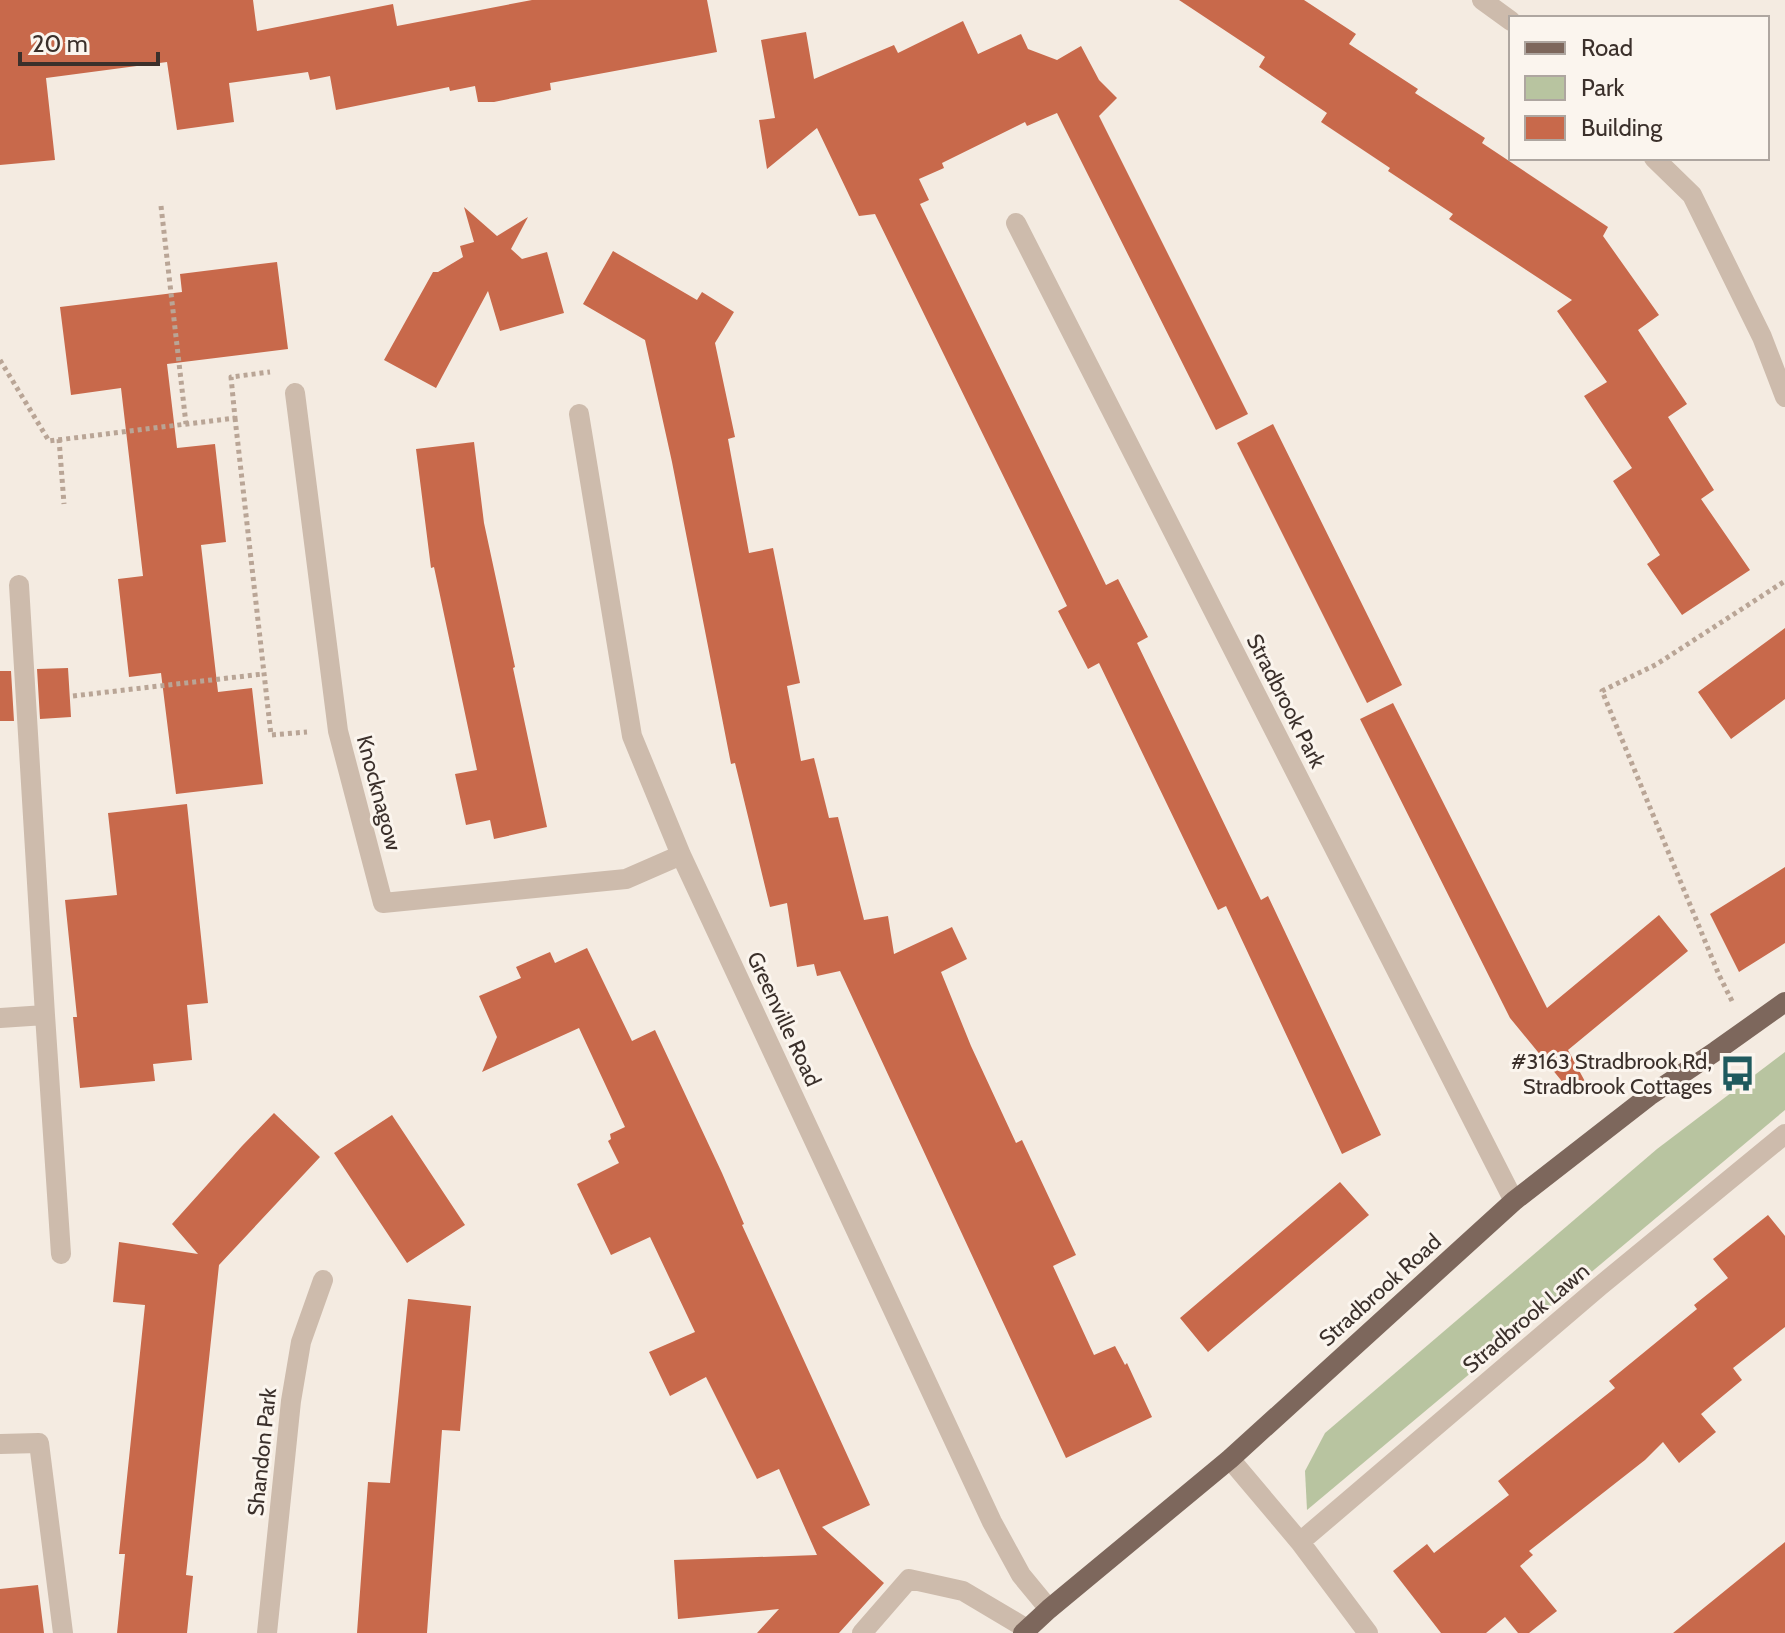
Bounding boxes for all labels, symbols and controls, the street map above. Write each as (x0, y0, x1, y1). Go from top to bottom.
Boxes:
scale bar (20, 16, 158, 66)
legend (1509, 16, 1769, 160)
text: 20 m (32, 29, 88, 58)
text: Road (1581, 33, 1633, 62)
text: Park (1581, 73, 1624, 102)
text: Building (1581, 113, 1663, 142)
street label: Stradbrook Park (1241, 629, 1331, 773)
street label: Knocknagow (351, 732, 407, 854)
street label: Greenville Road (741, 947, 827, 1091)
place label: #3163 Stradbrook Rd, Stradbrook Cottages (1511, 1048, 1712, 1100)
bus stop icon: #3163 Stradbrook Rd, Stradbrook Cottages (1719, 1055, 1757, 1093)
street label: Stradbrook Road (1313, 1228, 1447, 1352)
street label: Stradbrook Lawn (1457, 1257, 1595, 1379)
street label: Shandon Park (242, 1386, 282, 1517)

